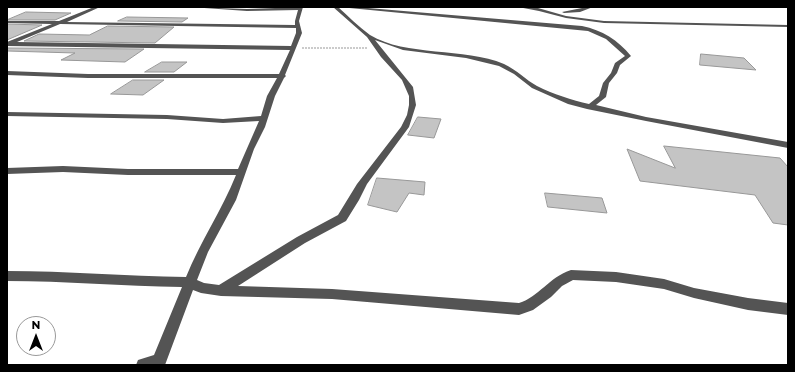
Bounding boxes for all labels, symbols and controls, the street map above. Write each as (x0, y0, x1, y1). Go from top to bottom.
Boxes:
north arrow (16, 316, 56, 356)
text: N (32, 318, 40, 332)

